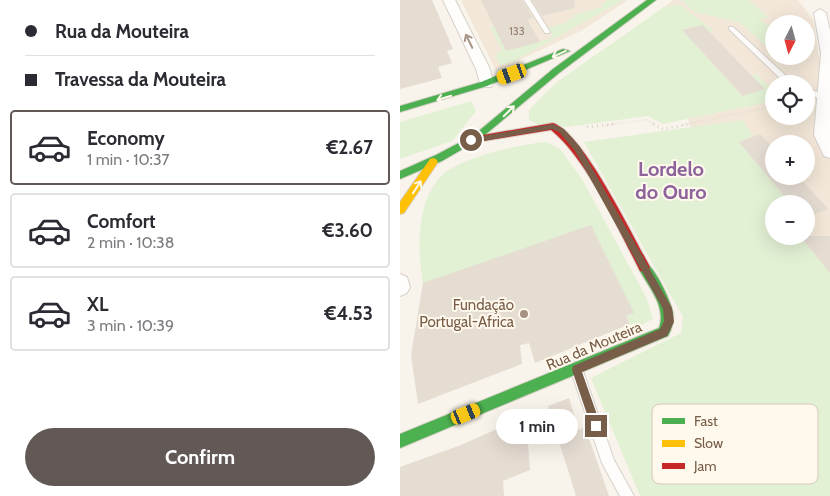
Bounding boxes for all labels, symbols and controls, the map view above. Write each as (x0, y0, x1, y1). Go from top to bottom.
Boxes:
north arrow (765, 15, 815, 65)
map controls (765, 15, 815, 245)
text: Rua da Mouteira (55, 20, 189, 43)
house number: 133 (509, 24, 525, 38)
one-way arrow (464, 34, 474, 49)
one-way arrow (552, 49, 567, 59)
car (495, 62, 528, 86)
text: Travessa da Mouteira (55, 68, 226, 91)
button: locate (765, 75, 815, 125)
one-way arrow (436, 94, 452, 104)
one-way arrow (503, 104, 515, 117)
icon: car (27, 125, 72, 170)
text: Economy (87, 127, 165, 150)
route start (460, 129, 482, 151)
button: + (765, 135, 815, 185)
text: €2.67 (326, 136, 373, 159)
text: 1 min · 10:37 (87, 150, 170, 169)
district label: Lordelo do Ouro (635, 157, 707, 204)
one-way arrow (412, 180, 422, 194)
button: − (765, 195, 815, 245)
icon: car (27, 208, 72, 253)
text: Comfort (87, 210, 156, 233)
text: €3.60 (322, 219, 373, 242)
text: 2 min · 10:38 (87, 233, 174, 252)
icon: car (27, 291, 72, 336)
text: XL (87, 293, 108, 316)
place label: Fundação Portugal-Africa (419, 296, 515, 331)
text: €4.53 (324, 302, 373, 325)
marker: Fundação Portugal-Africa (518, 308, 530, 320)
text: 3 min · 10:39 (87, 316, 174, 335)
street label: Rua da Mouteira (544, 317, 645, 374)
car (449, 401, 482, 427)
legend (652, 404, 818, 484)
callout: 1 min (496, 408, 578, 444)
text: Fast (694, 412, 718, 430)
route end (585, 415, 607, 437)
text: 1 min (519, 417, 555, 436)
button: Confirm (25, 428, 375, 486)
text: Slow (694, 434, 723, 452)
text: Jam (693, 457, 716, 475)

